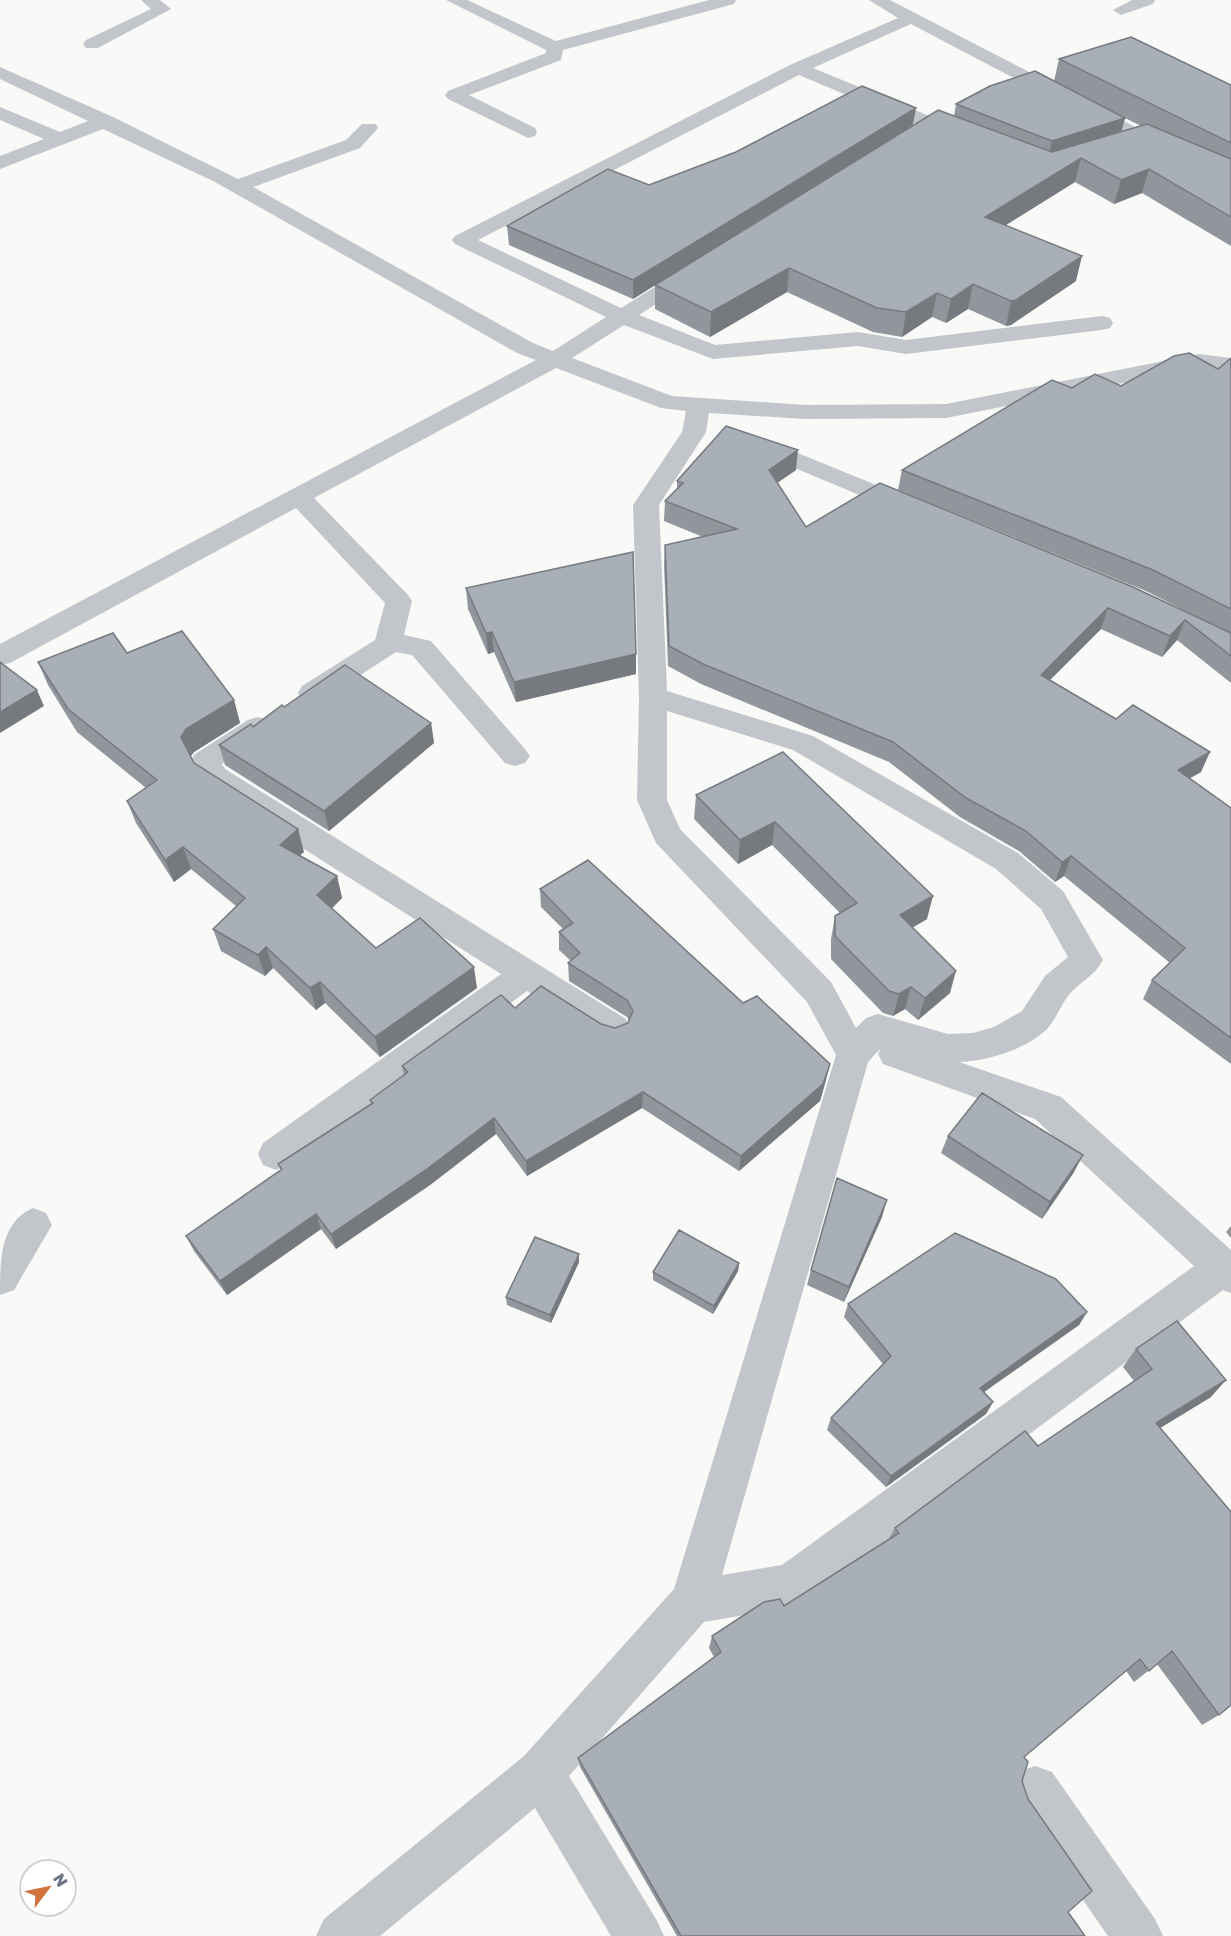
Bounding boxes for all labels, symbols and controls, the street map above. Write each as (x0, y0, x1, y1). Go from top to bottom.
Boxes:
north arrow (18, 1858, 78, 1918)
text: N (49, 1870, 72, 1891)

